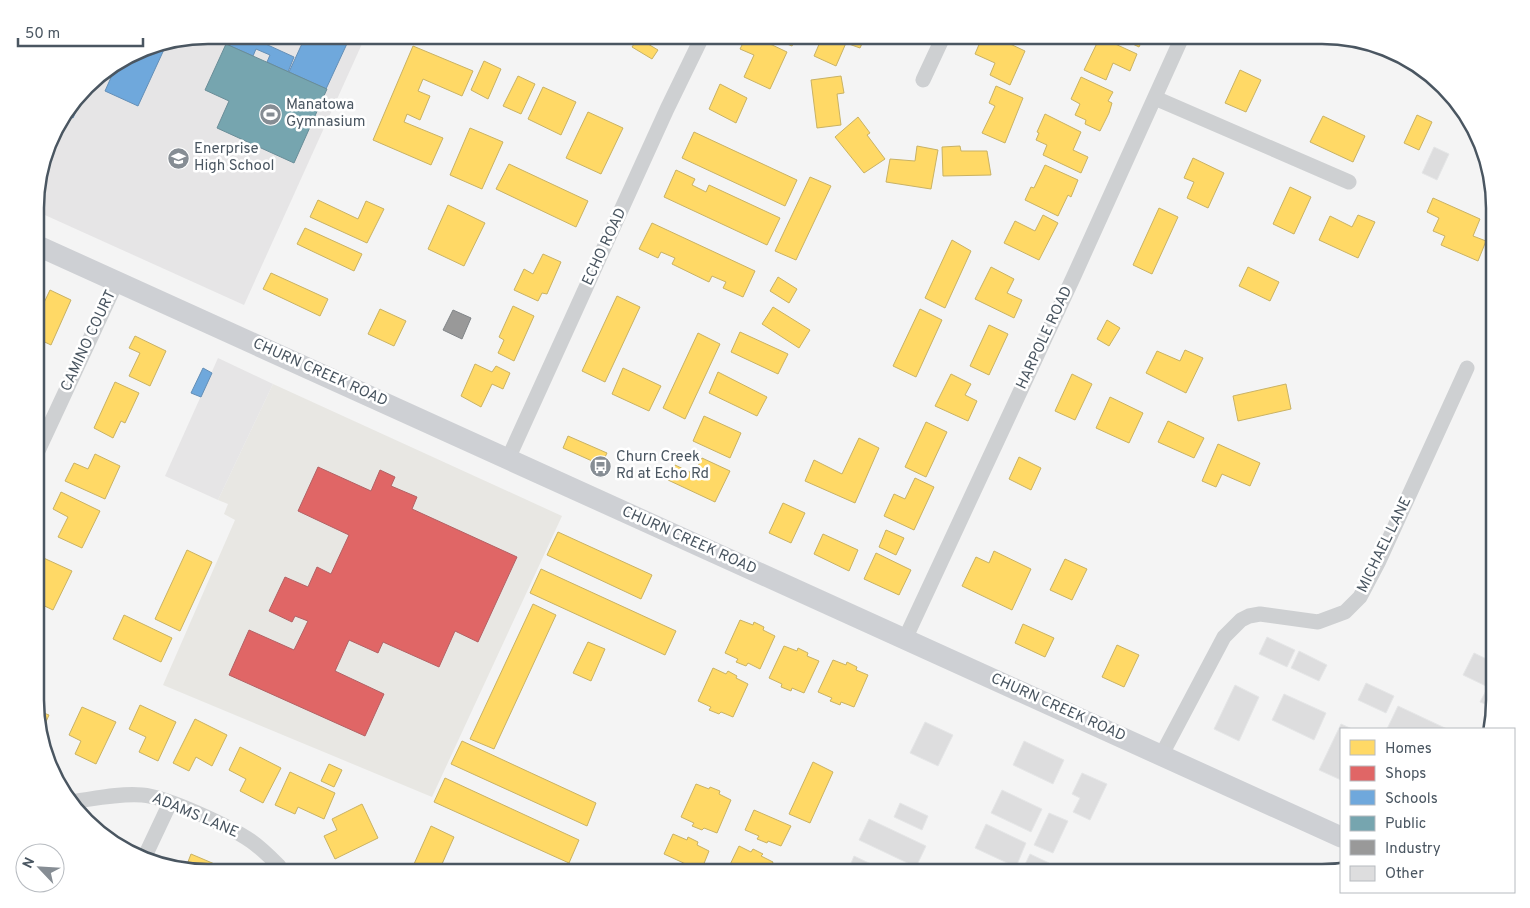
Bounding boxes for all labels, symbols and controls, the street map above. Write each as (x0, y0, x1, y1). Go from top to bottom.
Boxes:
scale bar (18, 15, 142, 47)
text: 50 m (25, 25, 60, 44)
place label: Manatowa Gymnasium (286, 96, 366, 132)
sports icon: Manatowa Gymnasium (258, 102, 282, 126)
place label: Enerprise High School (194, 140, 275, 176)
school or university icon: Enerprise High School (166, 146, 190, 170)
street label: ECHO ROAD (579, 205, 631, 289)
street label: HARPOLE ROAD (1013, 283, 1077, 393)
street label: CAMINO COURT (57, 287, 121, 395)
street label: CHURN CREEK ROAD (250, 335, 390, 411)
place label: Churn Creek Rd at Echo Rd (616, 448, 709, 484)
bus stop icon: Churn Creek Rd at Echo Rd (588, 454, 612, 478)
street label: MICHAEL LANE (1354, 494, 1416, 596)
street label: CHURN CREEK ROAD (619, 503, 759, 579)
street label: CHURN CREEK ROAD (988, 670, 1128, 746)
legend (1340, 728, 1515, 893)
text: Homes (1385, 740, 1432, 759)
text: Shops (1385, 765, 1426, 784)
street label: ADAMS LANE (149, 789, 241, 843)
text: Schools (1385, 790, 1438, 809)
text: Public (1385, 815, 1426, 834)
text: Industry (1385, 840, 1441, 859)
north arrow (15, 843, 65, 893)
text: N (20, 855, 39, 871)
text: Other (1385, 865, 1424, 884)

